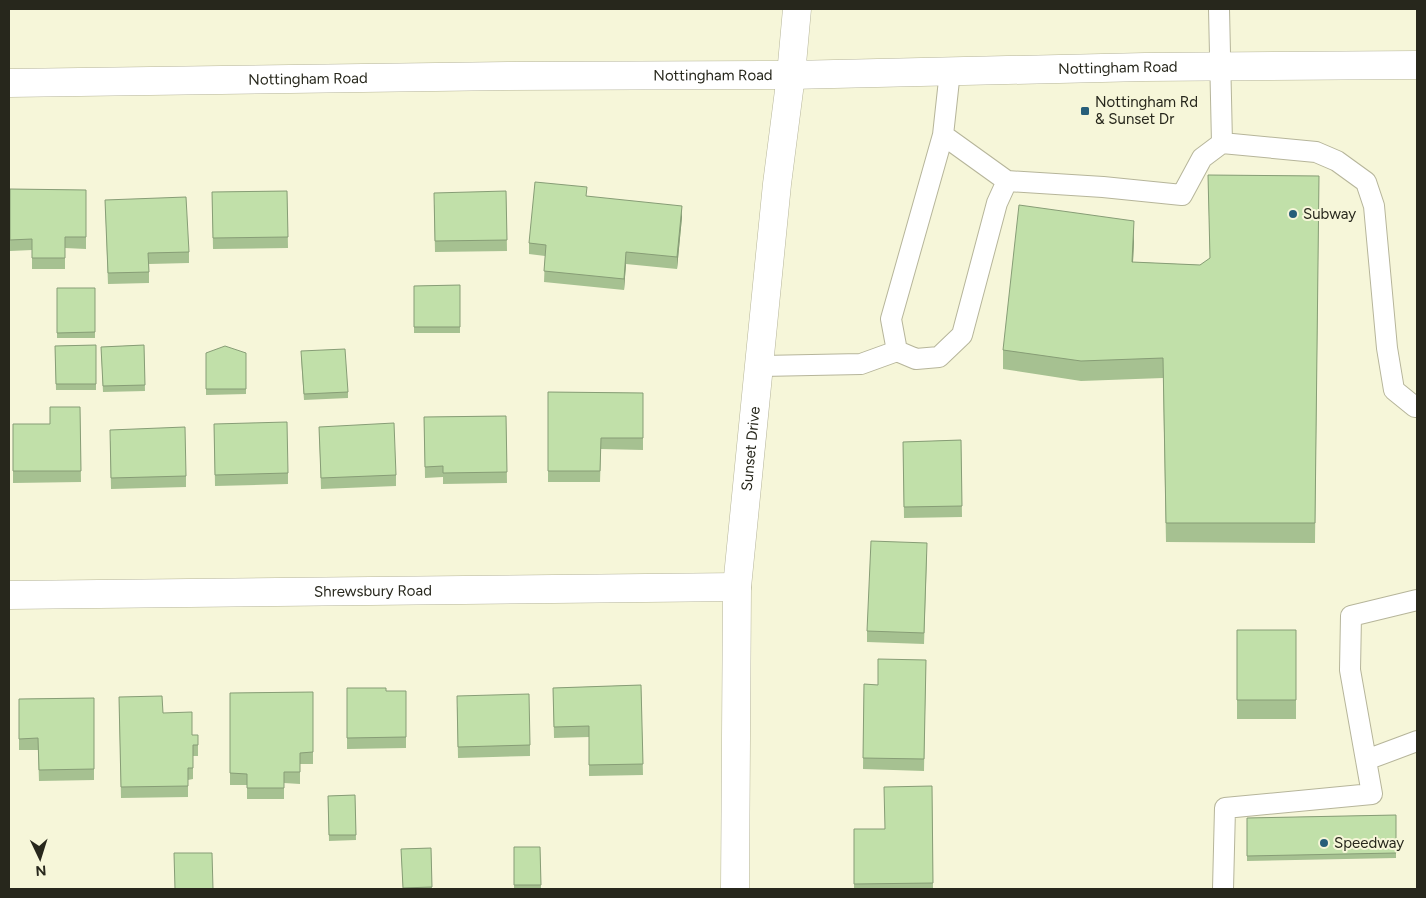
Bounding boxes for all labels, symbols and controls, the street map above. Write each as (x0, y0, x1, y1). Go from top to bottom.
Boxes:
street label: Nottingham Road (1058, 58, 1178, 78)
street label: Nottingham Road (653, 66, 773, 84)
street label: Nottingham Road (248, 69, 368, 89)
place label: Nottingham Rd & Sunset Dr (1095, 93, 1198, 128)
marker: Nottingham Rd & Sunset Dr (1079, 105, 1091, 117)
place label: Subway (1303, 205, 1356, 223)
marker: Subway (1287, 208, 1299, 220)
street label: Sunset Drive (738, 405, 764, 492)
street label: Shrewsbury Road (314, 581, 432, 601)
north arrow (15, 833, 65, 883)
place label: Speedway (1334, 834, 1404, 852)
marker: Speedway (1318, 837, 1330, 849)
text: N (35, 862, 47, 879)

